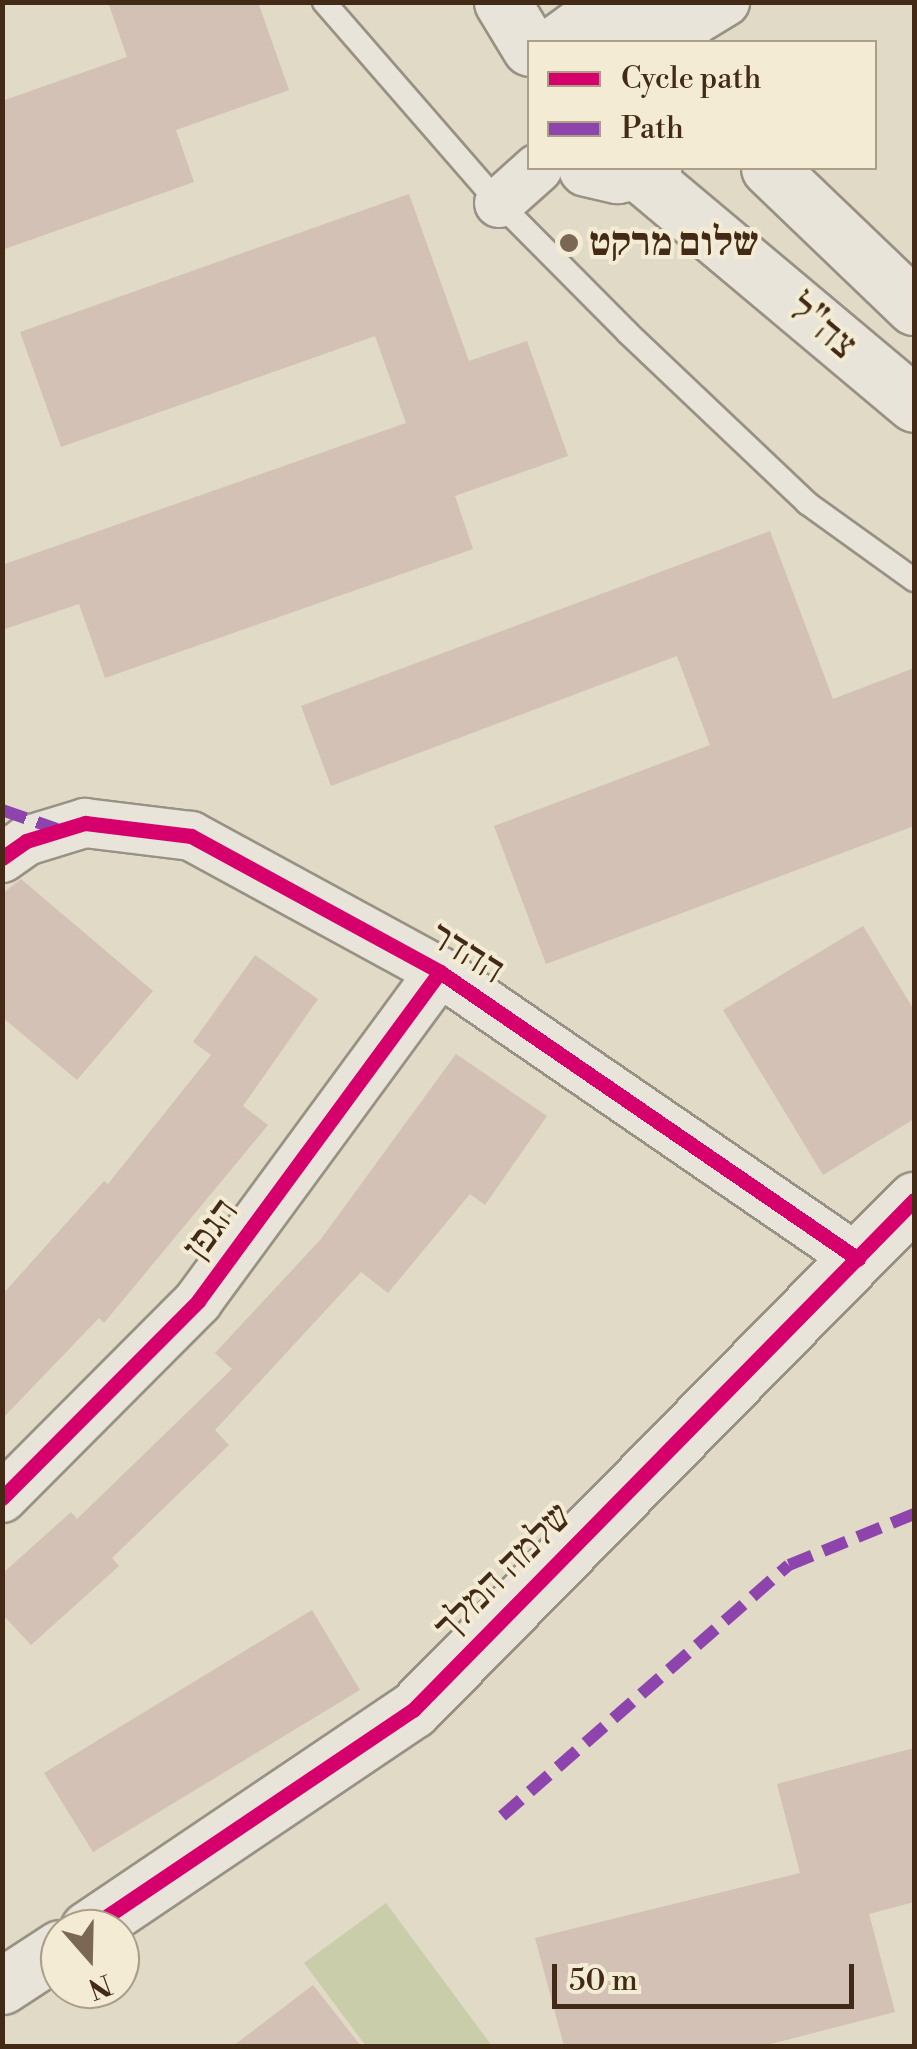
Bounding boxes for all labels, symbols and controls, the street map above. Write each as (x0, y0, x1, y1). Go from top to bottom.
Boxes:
legend (527, 40, 877, 170)
text: Cycle path (621, 60, 761, 98)
text: Path (621, 110, 684, 148)
place label: שלום מרקט (589, 219, 759, 267)
marker: שלום מרקט (558, 232, 580, 254)
street label: צה"ל (778, 284, 866, 370)
street label: ההדר (421, 912, 513, 994)
street label: הגפן (173, 1189, 249, 1269)
street label: שלמה המלך (424, 1493, 582, 1651)
north arrow (40, 1909, 140, 2009)
scale bar (557, 1944, 860, 2006)
text: 50 m (569, 1962, 638, 2000)
text: N (83, 1966, 116, 2006)

